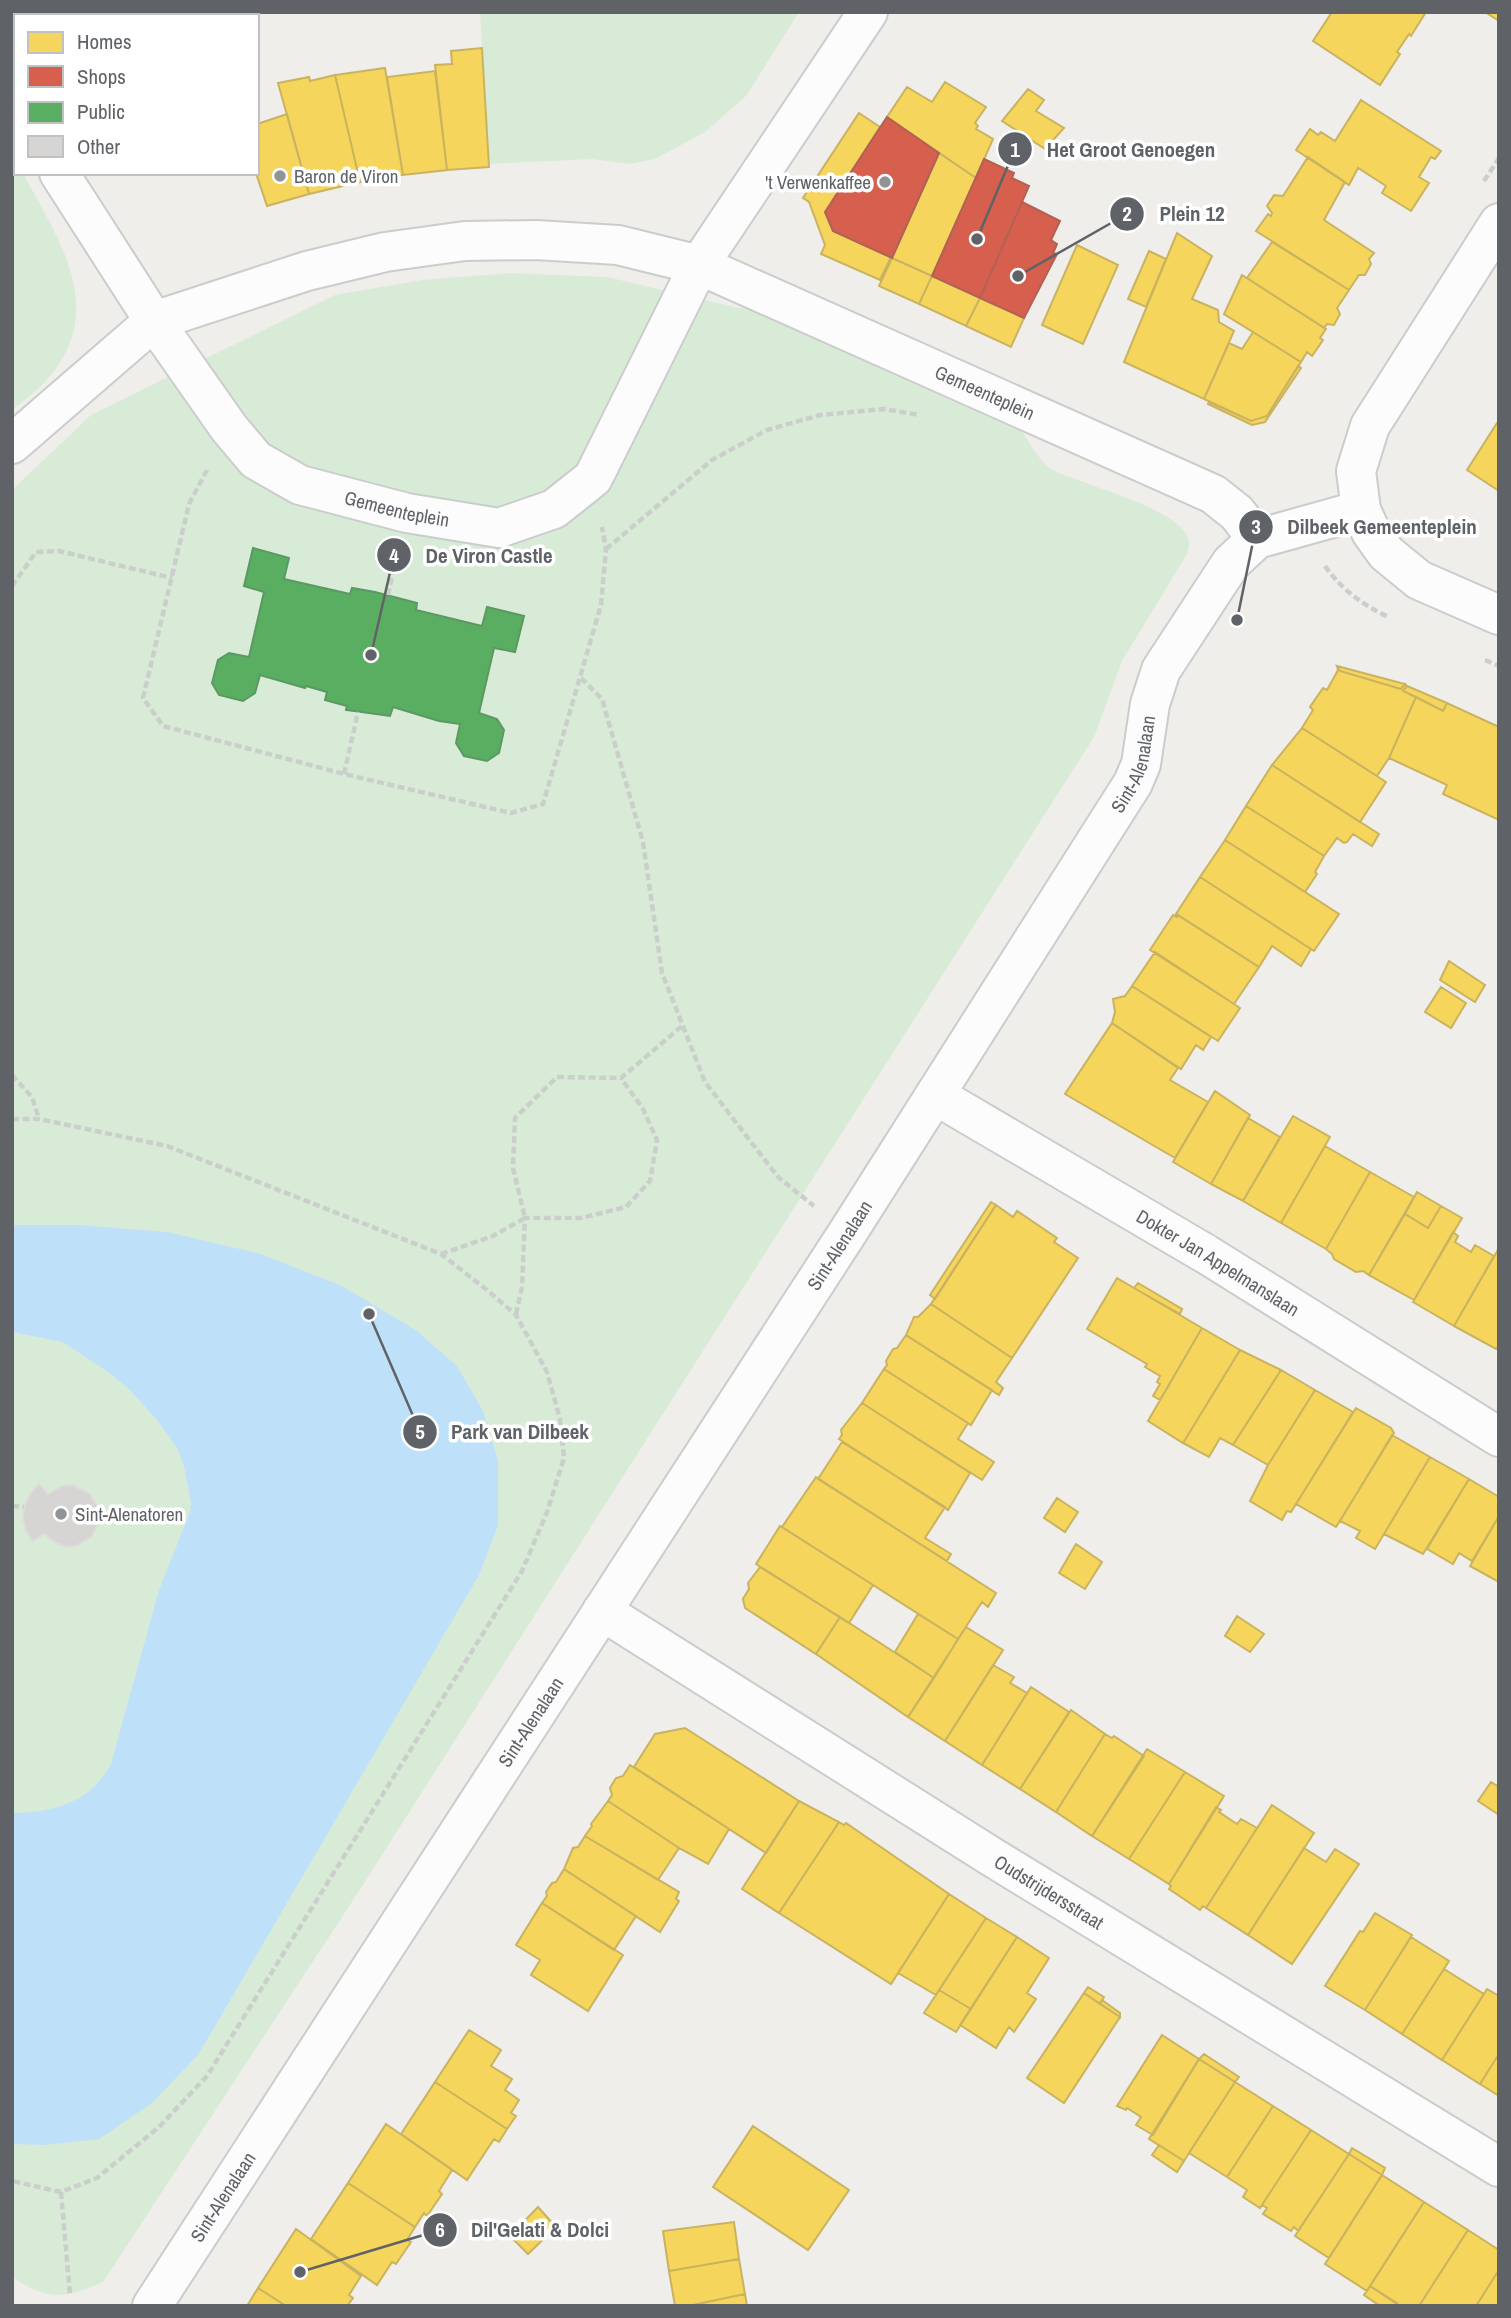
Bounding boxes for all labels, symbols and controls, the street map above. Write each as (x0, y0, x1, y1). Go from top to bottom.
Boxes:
legend (14, 14, 259, 175)
text: Homes (77, 27, 132, 56)
text: Shops (77, 62, 126, 91)
text: Public (77, 97, 125, 126)
callout: Het Groot Genoegen (998, 128, 1229, 170)
text: Other (77, 132, 120, 161)
text: 1 (1010, 135, 1020, 164)
text: Het Groot Genoegen (1047, 135, 1215, 164)
place label: Baron de Viron (294, 163, 399, 189)
marker: Baron de Viron (272, 168, 288, 184)
place label: 't Verwenkaffee (765, 169, 871, 195)
marker: 't Verwenkaffee (877, 174, 893, 190)
callout: Plein 12 (1110, 193, 1238, 235)
text: 2 (1122, 199, 1132, 228)
text: Plein 12 (1159, 199, 1225, 228)
street label: Gemeenteplein (931, 359, 1039, 426)
street label: Gemeenteplein (342, 484, 451, 533)
callout: Dilbeek Gemeenteplein (1238, 506, 1491, 548)
text: 3 (1251, 512, 1261, 541)
text: Dilbeek Gemeenteplein (1287, 512, 1477, 541)
callout: De Viron Castle (376, 534, 566, 576)
text: 4 (389, 541, 399, 570)
text: De Viron Castle (426, 541, 553, 570)
street label: Sint-Alenalaan (1104, 714, 1161, 818)
street label: Sint-Alenalaan (801, 1195, 878, 1295)
street label: Dokter Jan Appelmanslaan (1132, 1203, 1304, 1322)
callout: Park van Dilbeek (403, 1411, 603, 1453)
text: 5 (415, 1417, 425, 1446)
text: Park van Dilbeek (451, 1417, 589, 1446)
place label: Sint-Alenatoren (75, 1501, 183, 1527)
marker: Sint-Alenatoren (53, 1506, 69, 1522)
street label: Sint-Alenalaan (492, 1672, 569, 1772)
street label: Oudstrijdersstraat (989, 1848, 1109, 1936)
street label: Sint-Alenalaan (184, 2147, 261, 2247)
callout: Dil'Gelati & Dolci (422, 2209, 623, 2251)
text: 6 (435, 2215, 445, 2244)
text: Dil'Gelati & Dolci (471, 2215, 609, 2244)

